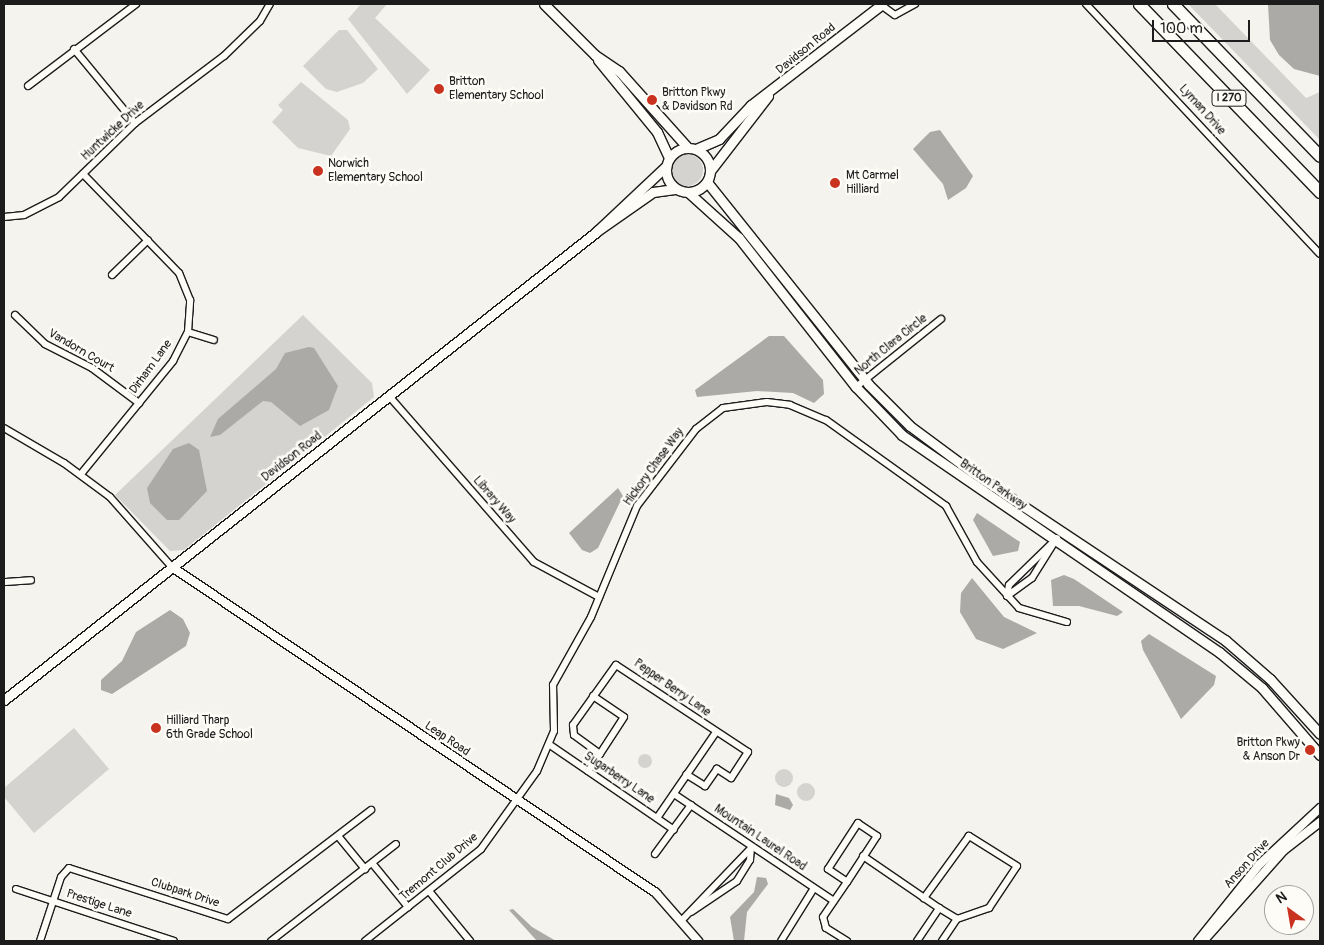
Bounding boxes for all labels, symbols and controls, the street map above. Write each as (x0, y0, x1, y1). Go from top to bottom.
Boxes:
scale bar (1154, 10, 1252, 42)
text: 100 m (1160, 19, 1203, 38)
street label: Davidson Road (773, 21, 839, 77)
place label: Britton Elementary School (449, 75, 544, 103)
street label: Lyman Drive (1176, 82, 1228, 138)
marker: Britton Elementary School (433, 83, 445, 95)
place label: Britton Pkwy & Davidson Rd (662, 86, 733, 114)
road number: I 270 (1212, 90, 1246, 106)
marker: Britton Pkwy & Davidson Rd (646, 94, 658, 106)
street label: Huntwicke Drive (79, 98, 147, 164)
place label: Norwich Elementary School (328, 157, 423, 185)
marker: Norwich Elementary School (312, 165, 324, 177)
place label: Mt Carmel Hilliard (846, 169, 899, 197)
marker: Mt Carmel Hilliard (828, 176, 842, 190)
street label: North Clara Circle (852, 311, 930, 379)
street label: Vandorn Court (45, 326, 117, 376)
street label: Dirham Lane (127, 337, 175, 397)
street label: Hickory Chase Way (621, 425, 687, 509)
street label: Davidson Road (259, 429, 325, 485)
street label: Britton Parkway (957, 457, 1029, 513)
street label: Library Way (470, 474, 518, 526)
street label: Pepper Berry Lane (631, 656, 713, 720)
place label: Hilliard Tharp 6th Grade School (166, 714, 253, 742)
street label: Leap Road (422, 719, 472, 759)
marker: Hilliard Tharp 6th Grade School (150, 722, 162, 734)
place label: Britton Pkwy & Anson Dr (1237, 736, 1300, 764)
marker: Britton Pkwy & Anson Dr (1304, 744, 1316, 756)
street label: Sugarberry Lane (581, 749, 657, 807)
street label: Mountain Laurel Road (711, 802, 809, 874)
street label: Tremont Club Drive (397, 830, 481, 904)
street label: Anson Drive (1221, 837, 1273, 891)
street label: Clubpark Drive (149, 875, 221, 911)
north arrow (1264, 885, 1314, 935)
street label: Prestige Lane (64, 887, 134, 921)
text: N (1273, 888, 1290, 907)

